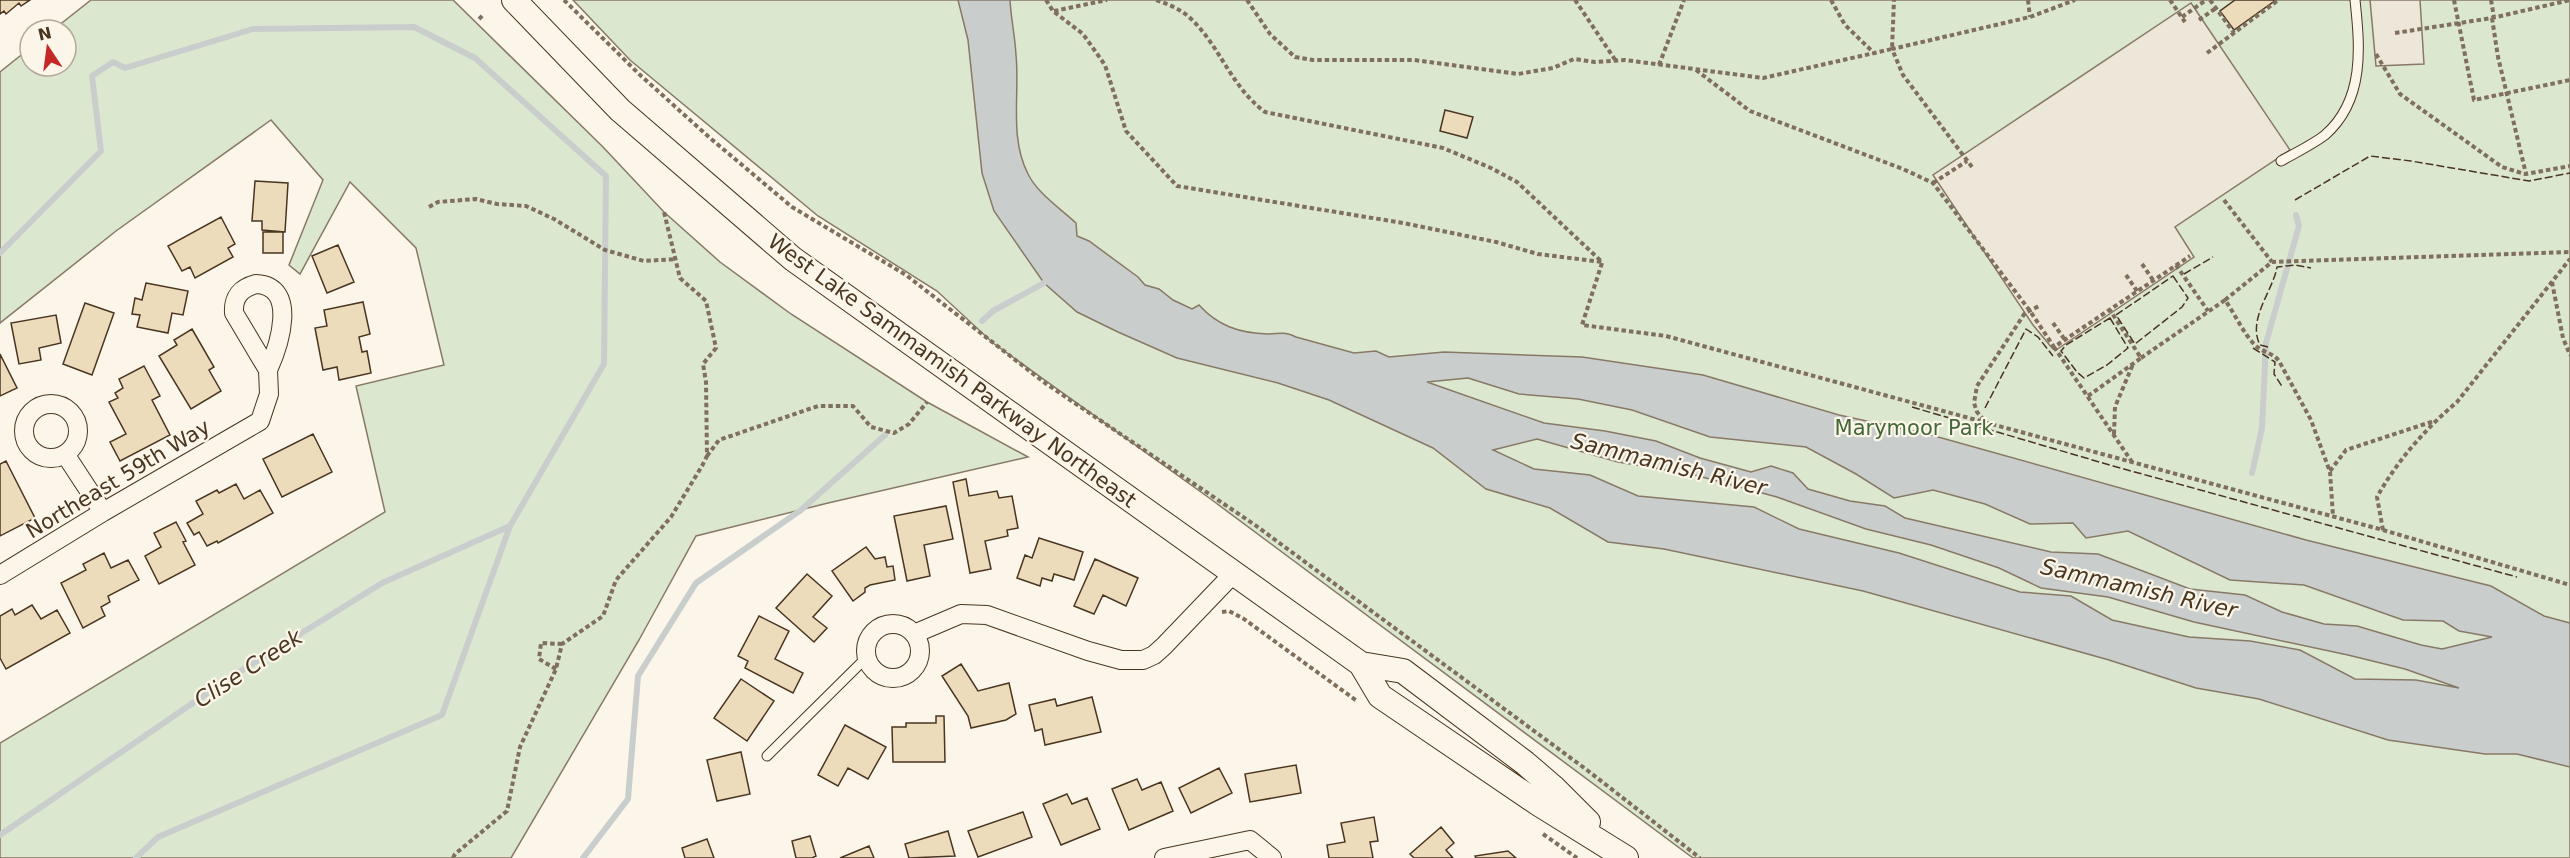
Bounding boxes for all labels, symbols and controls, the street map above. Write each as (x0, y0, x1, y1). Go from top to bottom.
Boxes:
north arrow (18, 18, 78, 78)
text: N (36, 23, 53, 45)
street label: West Lake Sammamish Parkway Northeast (763, 229, 1141, 513)
street label: Northeast 59th Way (22, 415, 214, 543)
park label: Marymoor Park (1835, 416, 1994, 440)
water label: Sammamish River (1568, 428, 1771, 501)
water label: Sammamish River (2038, 554, 2241, 624)
water label: Clise Creek (190, 624, 308, 713)

